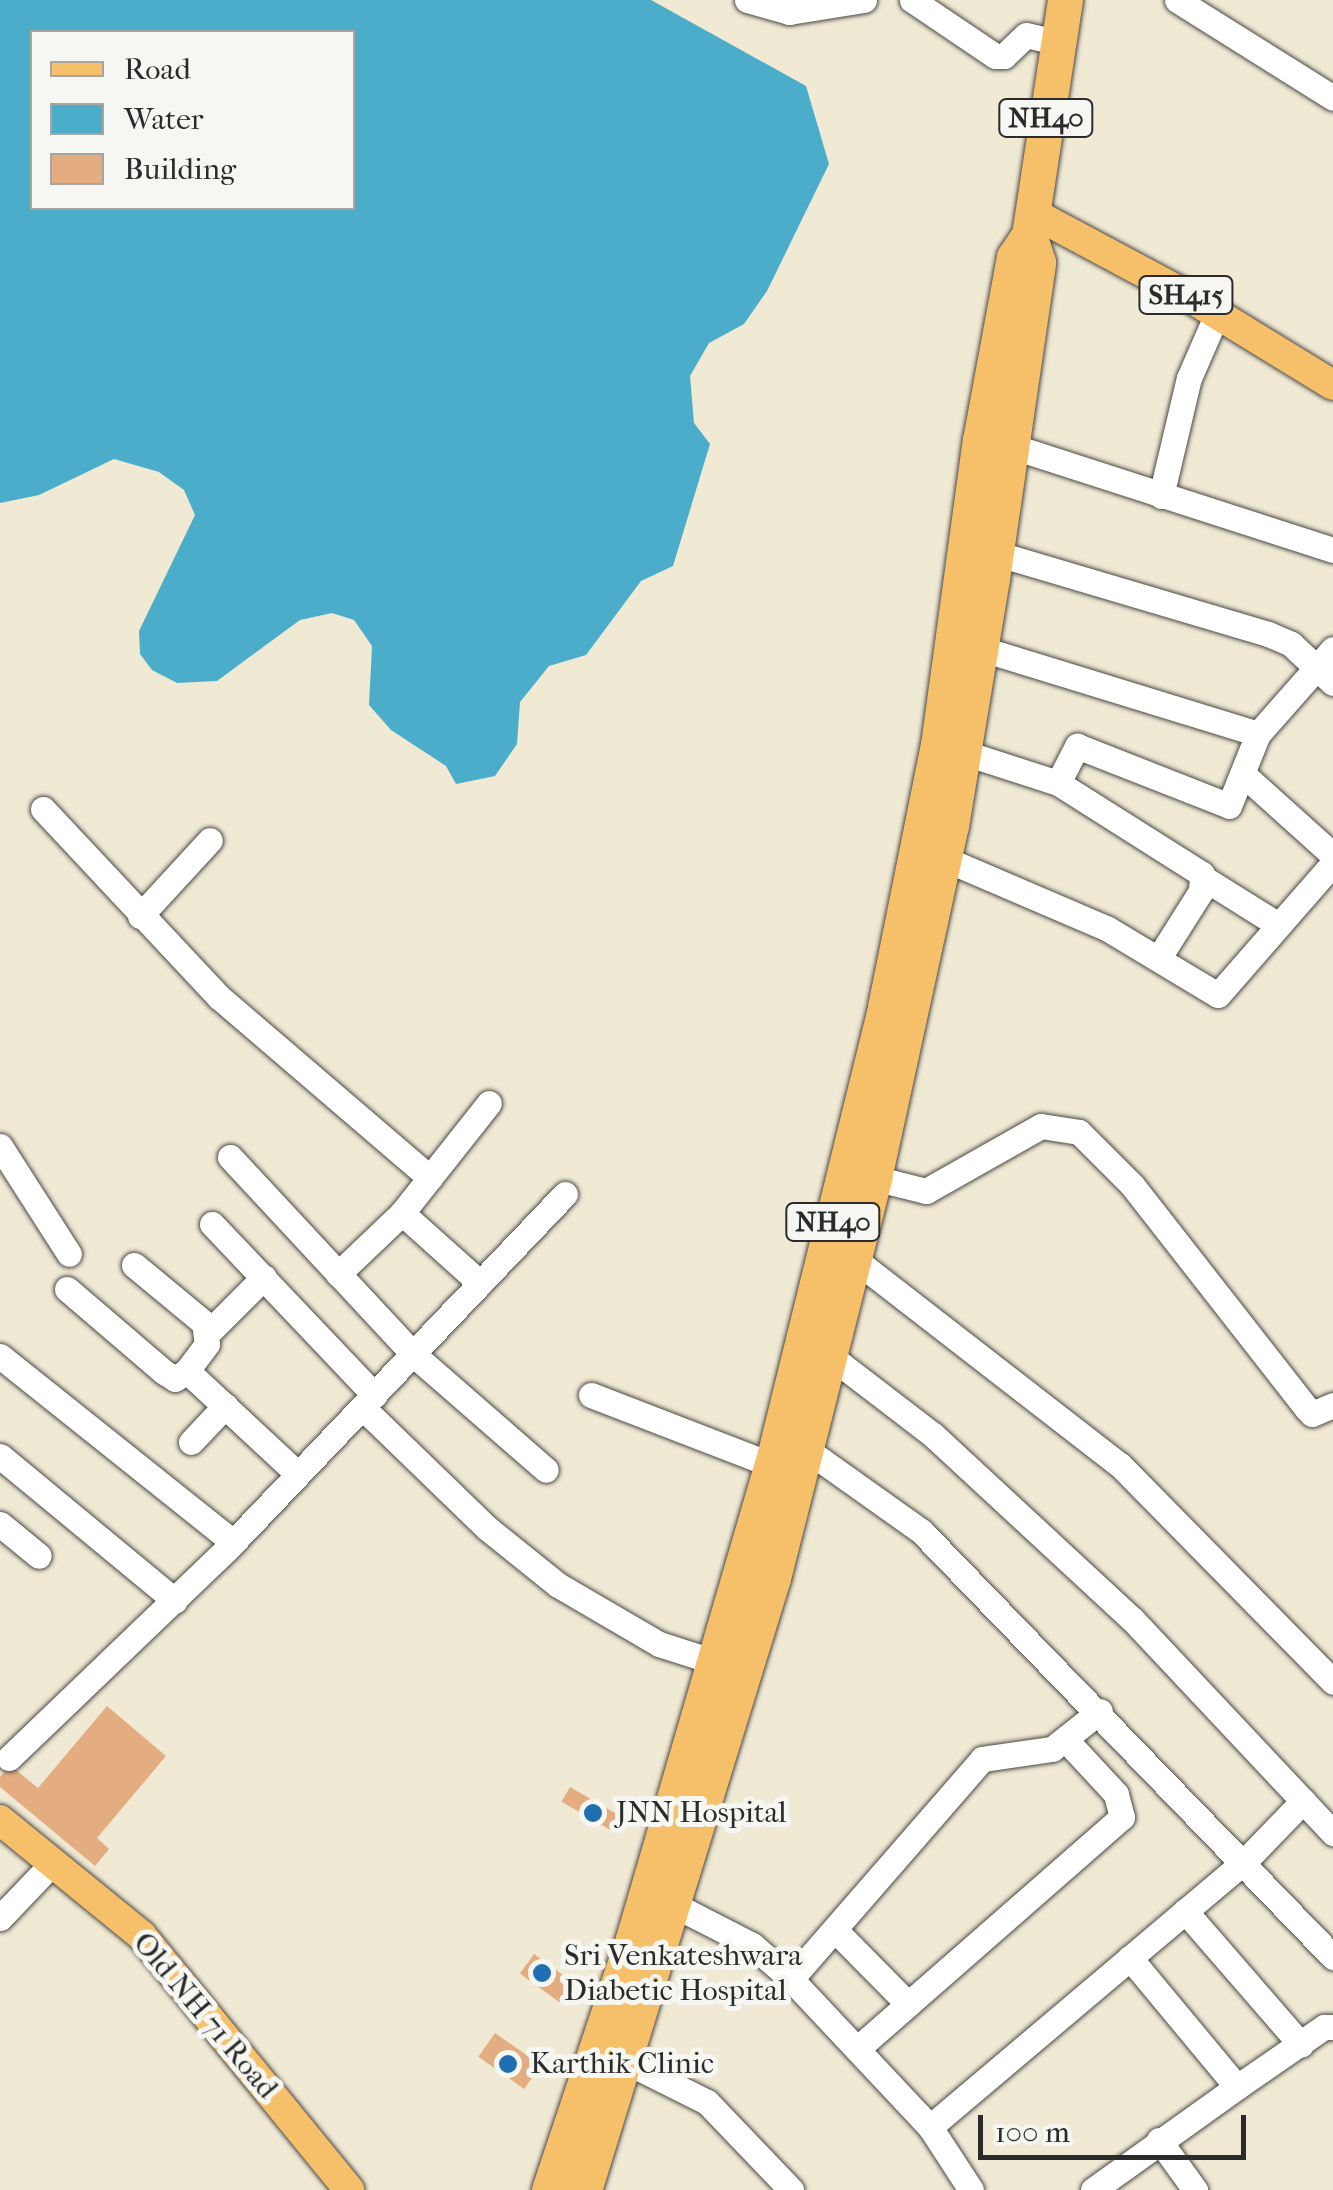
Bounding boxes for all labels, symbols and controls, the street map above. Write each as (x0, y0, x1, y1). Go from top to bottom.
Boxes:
legend (30, 30, 355, 210)
text: Road (124, 52, 191, 87)
road number: NH40 (996, 95, 1096, 141)
text: Water (124, 102, 204, 137)
text: Building (124, 152, 236, 187)
road number: SH415 (1136, 272, 1236, 318)
road number: NH40 (783, 1199, 883, 1245)
place label: JNN Hospital (616, 1795, 787, 1831)
marker: JNN Hospital (580, 1800, 606, 1826)
street label: Old NH 71 Road (125, 1926, 285, 2106)
place label: Sri Venkateshwara Diabetic Hospital (564, 1938, 802, 2008)
marker: Sri Venkateshwara Diabetic Hospital (529, 1960, 555, 1986)
place label: Karthik Clinic (530, 2046, 714, 2082)
marker: Karthik Clinic (495, 2051, 521, 2077)
scale bar (983, 2095, 1250, 2157)
text: 100 m (995, 2115, 1070, 2150)

